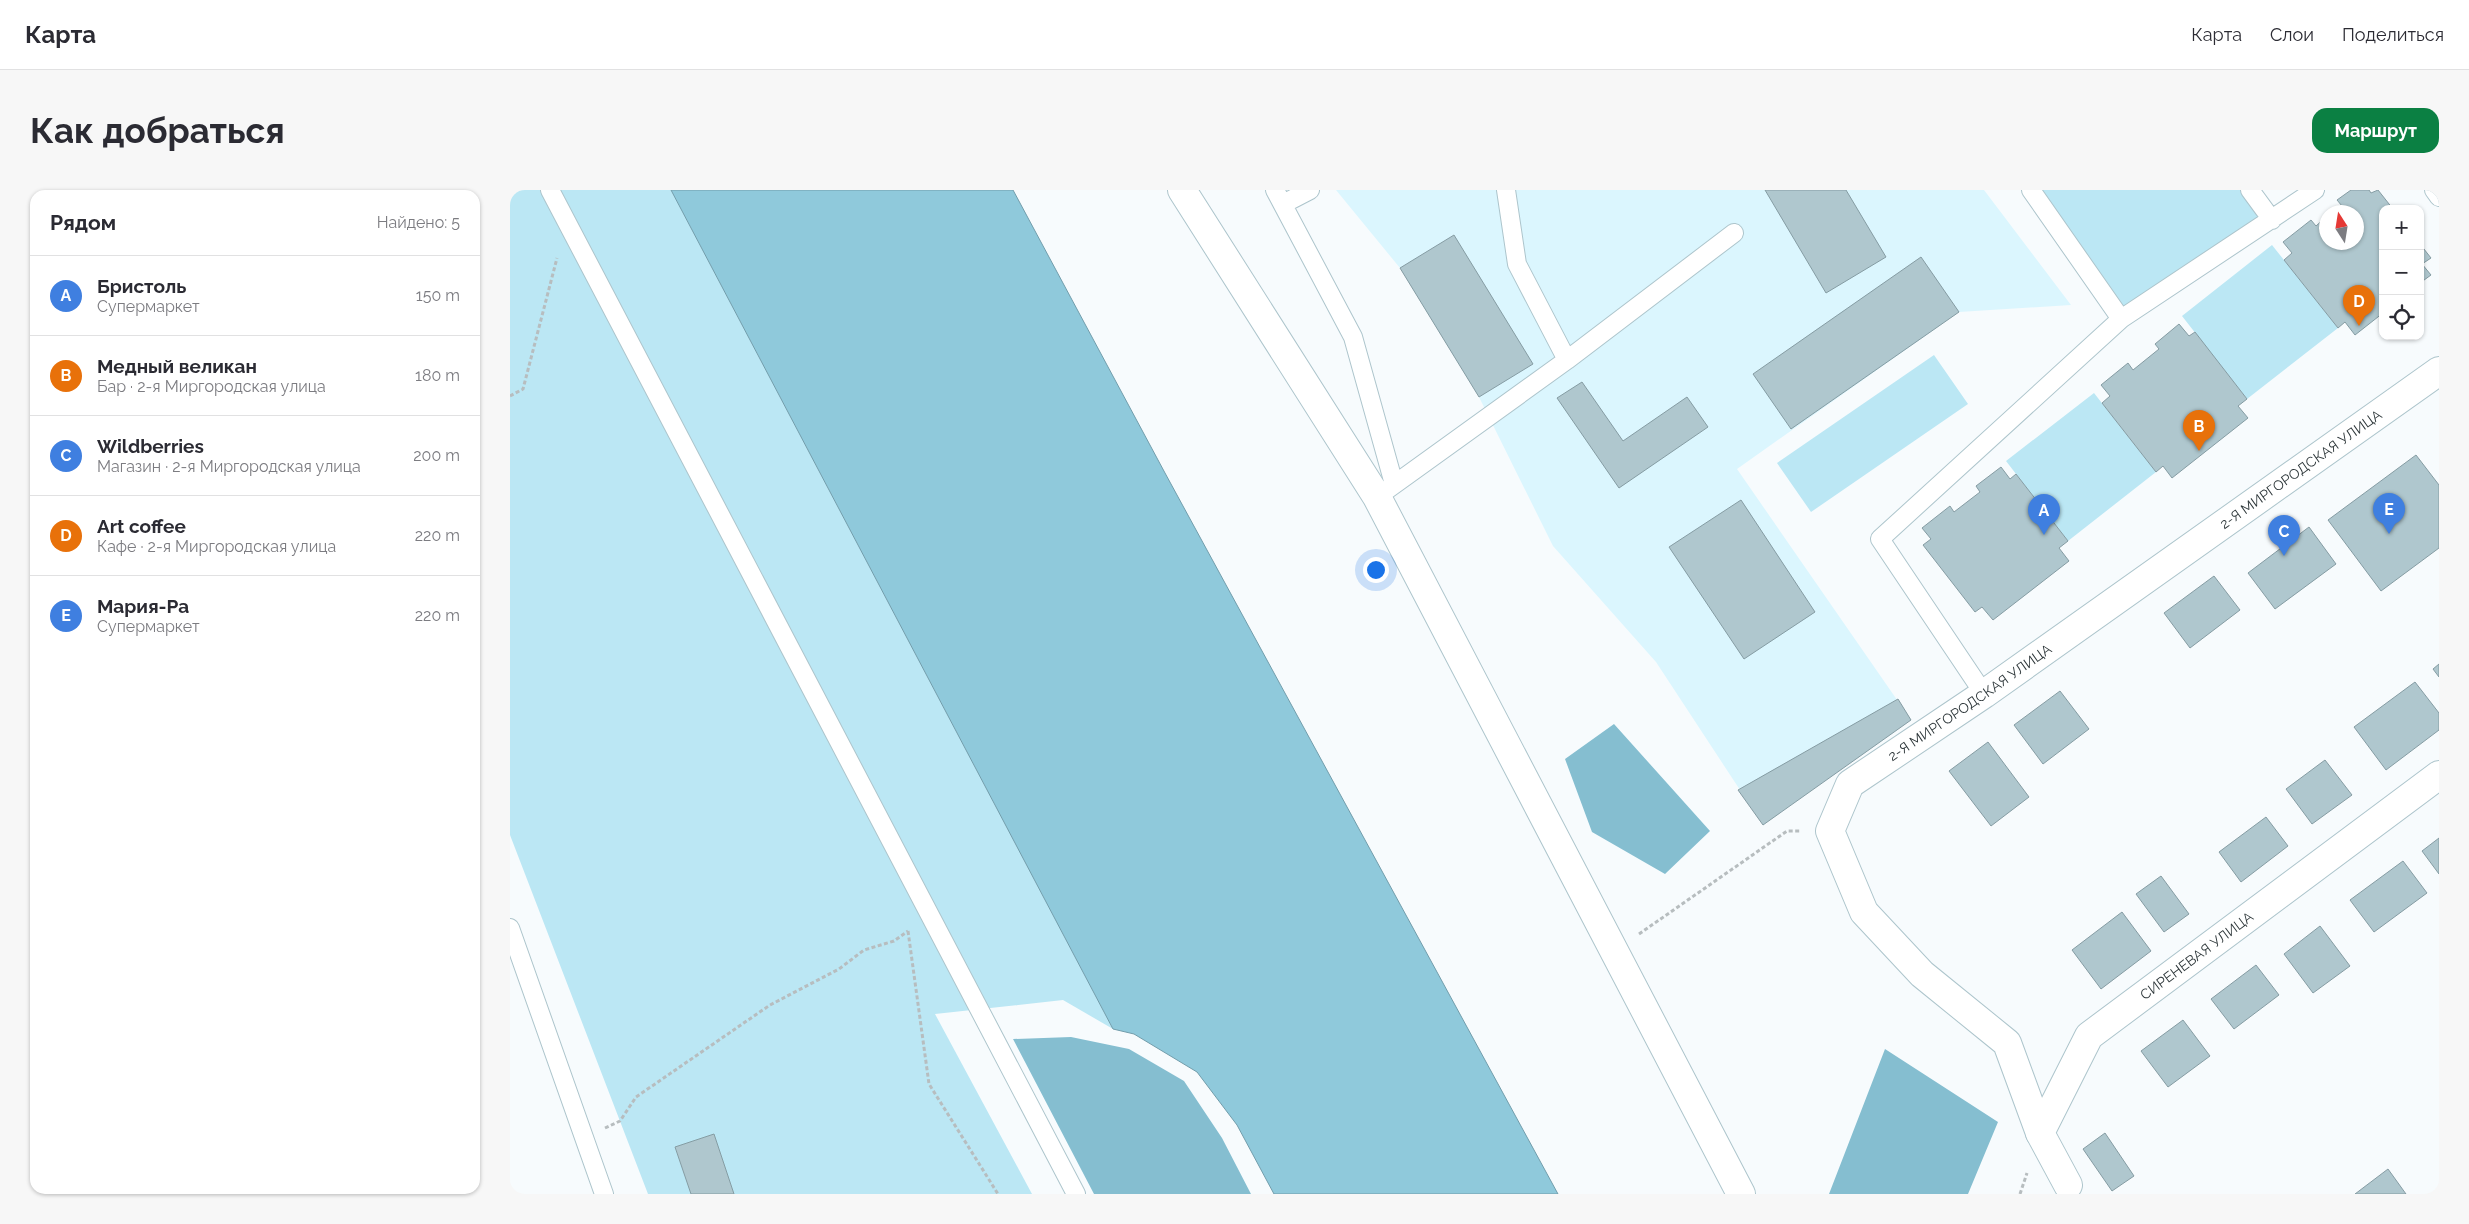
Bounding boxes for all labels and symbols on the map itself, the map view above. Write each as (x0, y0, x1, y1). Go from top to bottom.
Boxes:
north arrow (2319, 205, 2364, 250)
pin: D (2343, 285, 2375, 326)
street label: 2-Я МИРГОРОДСКАЯ УЛИЦА (2217, 406, 2385, 532)
pin: B (2183, 410, 2215, 451)
pin: E (2373, 493, 2405, 534)
pin: A (2028, 494, 2060, 535)
pin: C (2268, 515, 2300, 556)
your location (1363, 557, 1389, 583)
street label: 2-Я МИРГОРОДСКАЯ УЛИЦА (1885, 640, 2055, 764)
street label: СИРЕНЕВАЯ УЛИЦА (2137, 908, 2257, 1003)

